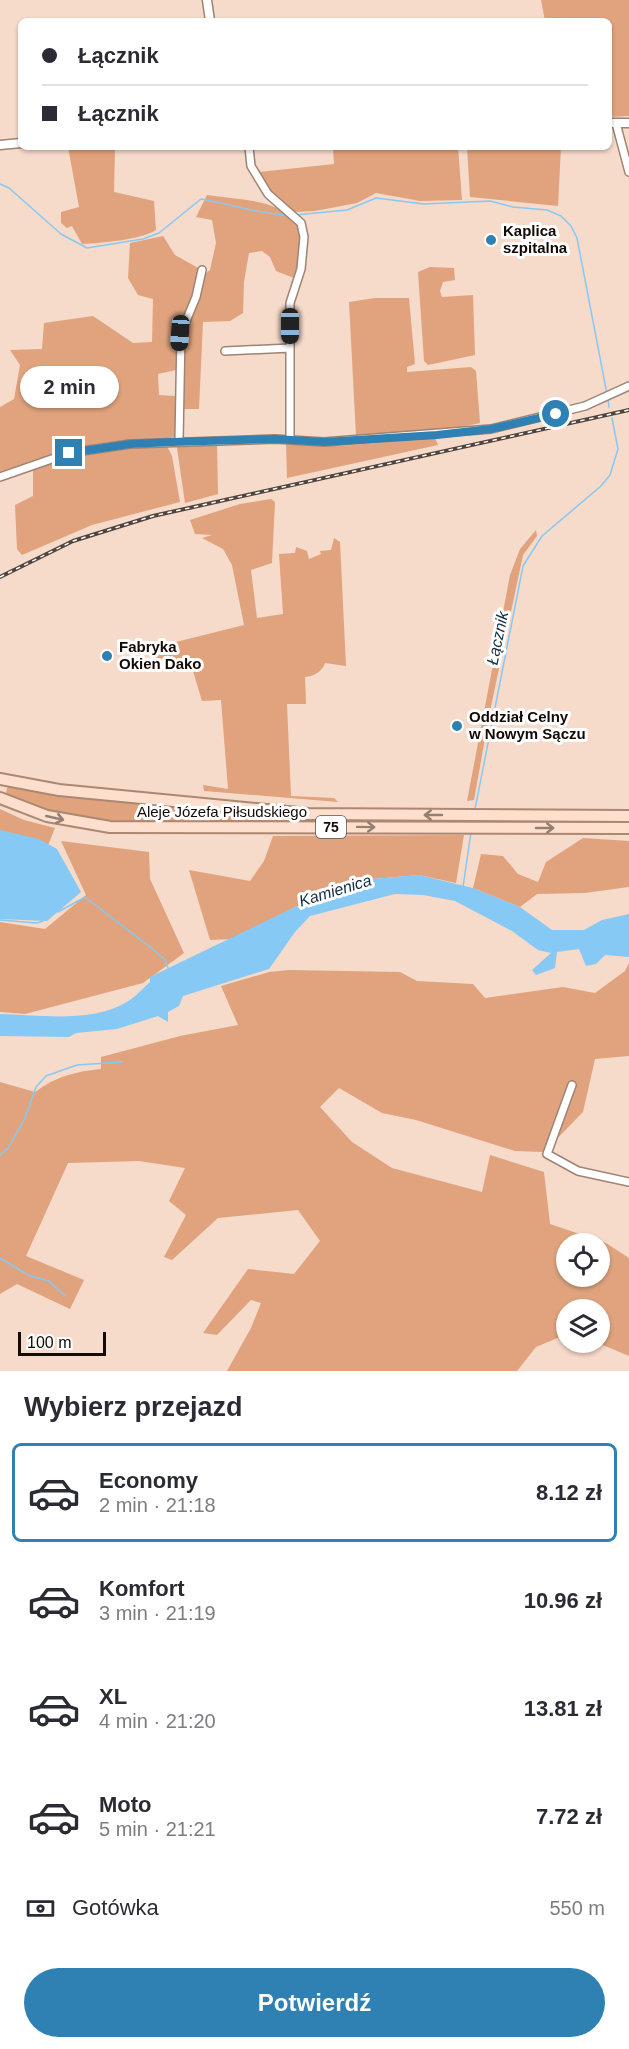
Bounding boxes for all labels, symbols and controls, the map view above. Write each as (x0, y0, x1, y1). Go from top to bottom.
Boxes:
text: Łącznik (78, 43, 159, 68)
text: Łącznik (78, 101, 159, 126)
place label: Kaplica szpitalna (503, 222, 568, 256)
marker: Kaplica szpitalna (484, 233, 498, 247)
car (281, 308, 299, 344)
car (170, 314, 190, 352)
callout: 2 min (20, 366, 118, 408)
text: 2 min (43, 376, 96, 398)
route start (542, 400, 569, 427)
route end (55, 439, 82, 466)
water label: Łącznik (484, 609, 512, 666)
place label: Fabryka Okien Dako (119, 638, 202, 672)
marker: Fabryka Okien Dako (100, 649, 114, 663)
place label: Oddział Celny w Nowym Sączu (468, 708, 586, 742)
marker: Oddział Celny w Nowym Sączu (450, 719, 464, 733)
street label: Aleje Józefa Piłsudskiego (137, 803, 307, 820)
one-way arrow (423, 809, 443, 821)
one-way arrow (45, 812, 64, 824)
road number: 75 (316, 816, 346, 838)
one-way arrow (355, 821, 375, 833)
one-way arrow (534, 822, 554, 834)
water label: Kamienica (297, 871, 373, 910)
map controls (556, 1233, 610, 1353)
button: locate (556, 1233, 610, 1287)
button: layers (556, 1299, 610, 1353)
scale bar (18, 1329, 106, 1356)
text: 100 m (27, 1334, 71, 1351)
text: Wybierz przejazd (24, 1392, 243, 1422)
icon: car (27, 1466, 81, 1520)
text: Economy (99, 1468, 198, 1493)
text: 8.12 zł (536, 1480, 602, 1505)
text: 2 min · 21:18 (99, 1494, 216, 1516)
icon: car (27, 1574, 81, 1628)
text: Komfort (99, 1576, 185, 1601)
text: 10.96 zł (524, 1588, 602, 1613)
text: 3 min · 21:19 (99, 1602, 216, 1624)
icon: car (27, 1682, 81, 1736)
text: XL (99, 1684, 127, 1709)
text: 13.81 zł (524, 1696, 602, 1721)
text: 4 min · 21:20 (99, 1710, 216, 1732)
icon: car (27, 1790, 81, 1844)
text: Moto (99, 1792, 152, 1817)
text: 7.72 zł (536, 1804, 602, 1829)
text: 5 min · 21:21 (99, 1818, 216, 1840)
icon: cash (24, 1892, 57, 1925)
text: Gotówka (72, 1895, 159, 1920)
text: 550 m (549, 1897, 605, 1919)
button: Potwierdź (24, 1968, 605, 2037)

